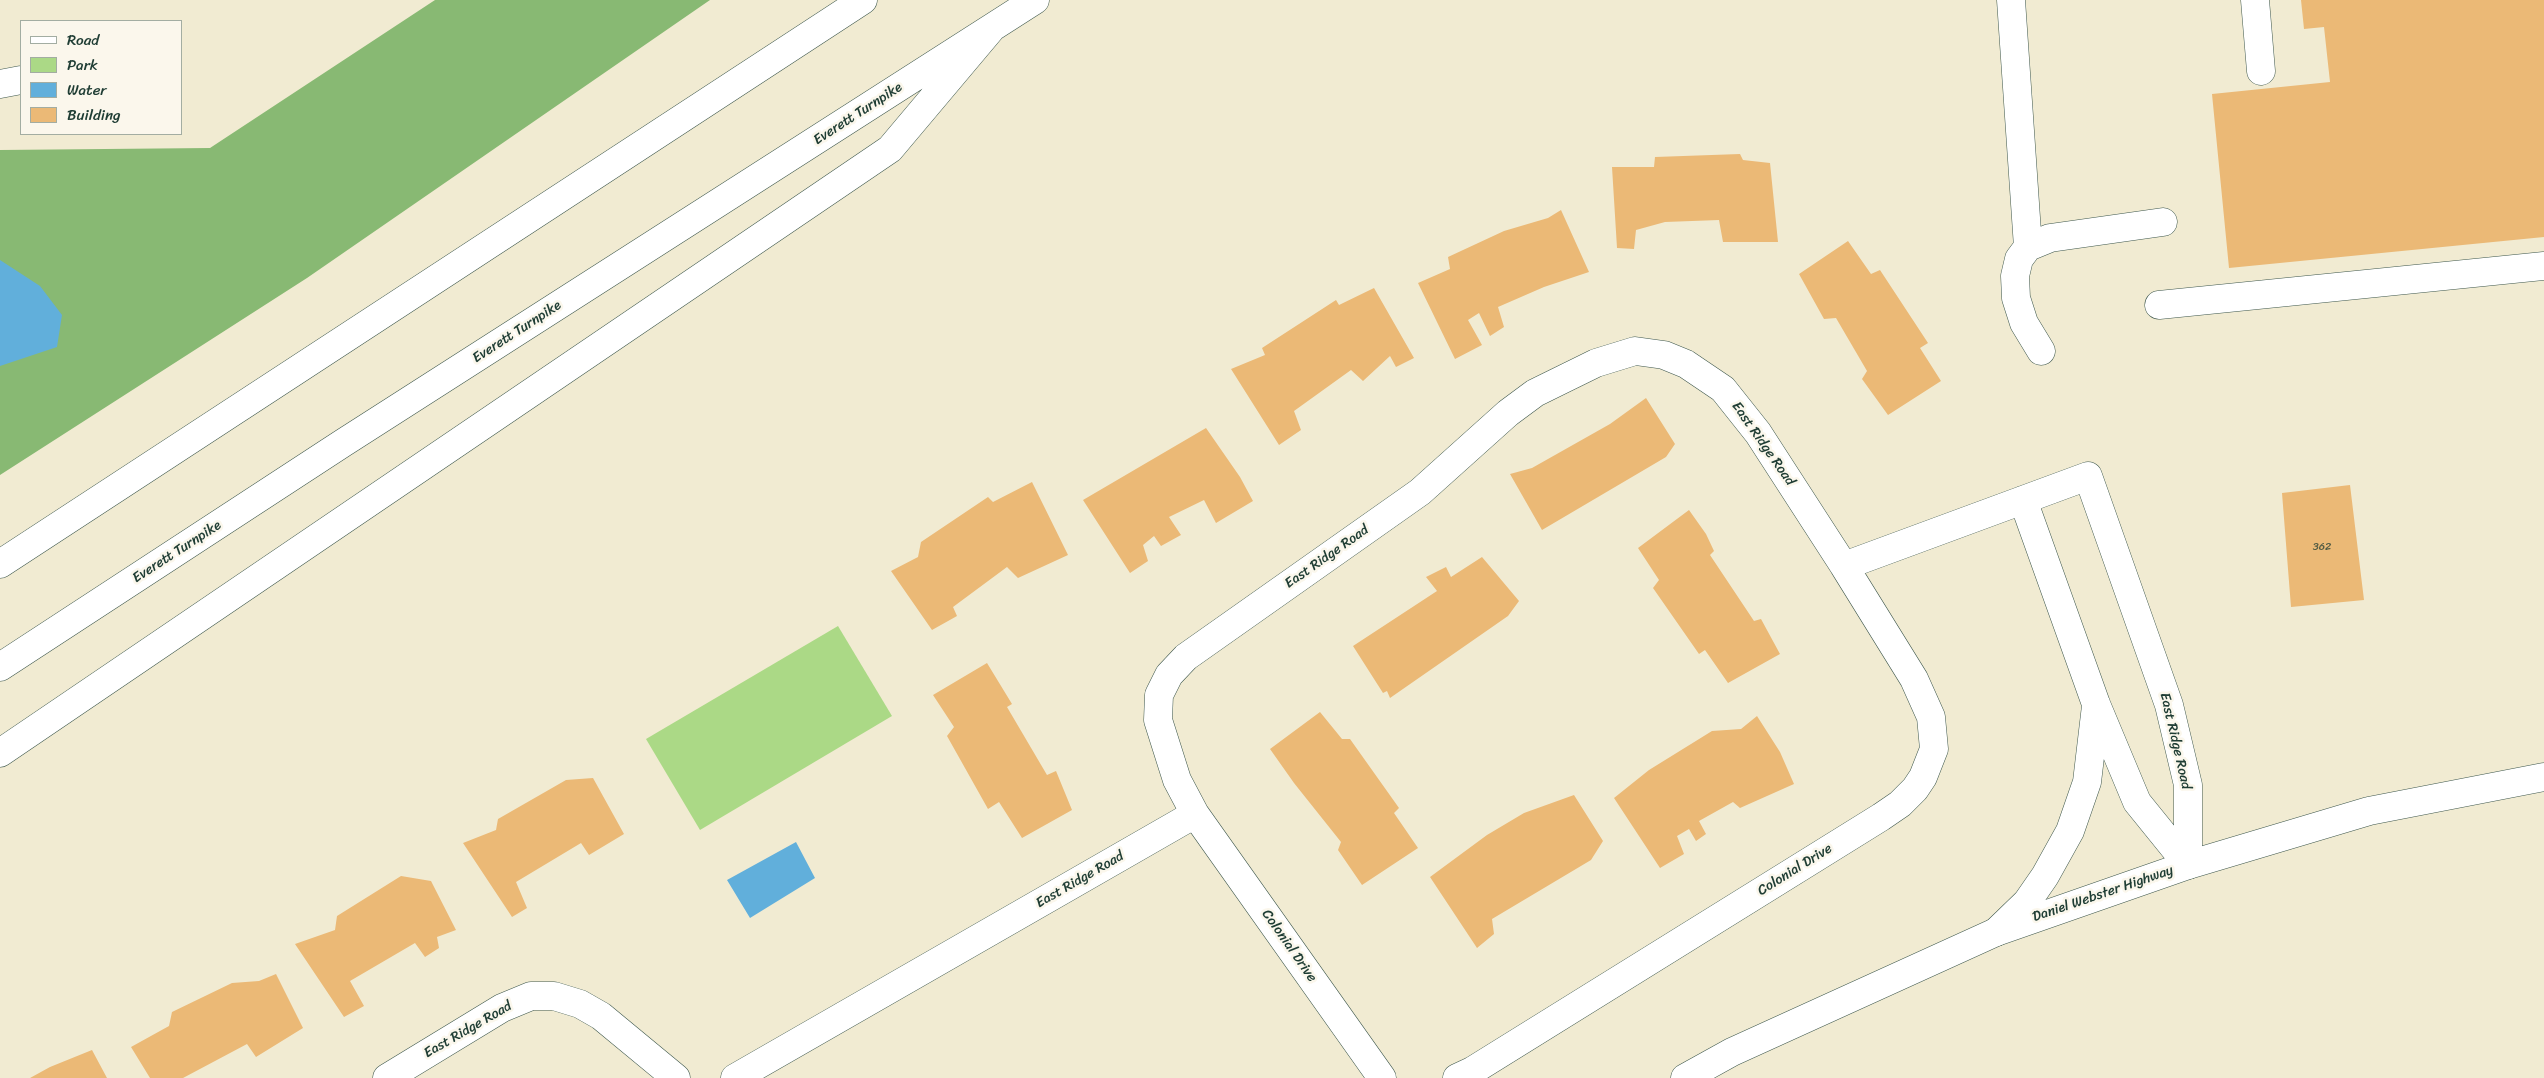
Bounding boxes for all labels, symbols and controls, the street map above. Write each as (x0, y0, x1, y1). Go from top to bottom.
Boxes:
legend (20, 20, 182, 135)
text: Road (67, 27, 99, 53)
text: Park (67, 52, 98, 78)
text: Water (67, 77, 107, 103)
street label: Everett Turnpike (810, 79, 906, 149)
text: Building (67, 102, 121, 128)
street label: Everett Turnpike (469, 297, 565, 367)
street label: East Ridge Road (1728, 399, 1798, 489)
street label: Everett Turnpike (129, 517, 225, 587)
street label: East Ridge Road (1282, 522, 1372, 592)
house number: 362 (2313, 540, 2331, 554)
street label: East Ridge Road (2156, 691, 2194, 791)
street label: Colonial Drive (1755, 840, 1835, 900)
street label: East Ridge Road (1033, 848, 1127, 912)
street label: Daniel Webster Highway (2030, 862, 2176, 926)
street label: Colonial Drive (1258, 906, 1320, 986)
street label: East Ridge Road (421, 998, 515, 1062)

